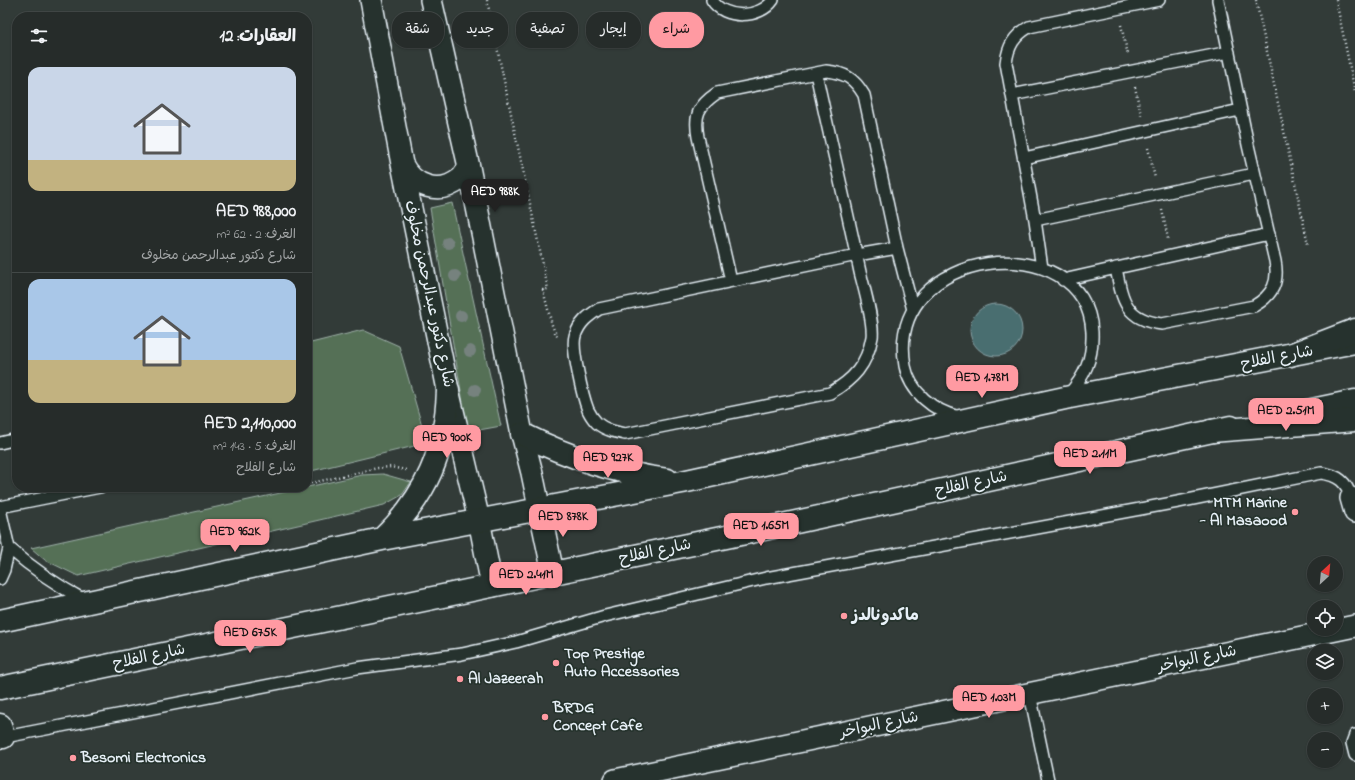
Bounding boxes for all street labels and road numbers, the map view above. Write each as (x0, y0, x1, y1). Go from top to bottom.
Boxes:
street label: شارع دكتور عبدالرحمن مخلوف (397, 198, 461, 390)
street label: شارع الفلاح (1239, 339, 1315, 377)
street label: شارع الفلاح (932, 465, 1010, 503)
street label: شارع الفلاح (616, 533, 694, 571)
street label: شارع الفلاح (110, 638, 188, 676)
street label: شارع البواخر (1153, 639, 1239, 679)
street label: شارع البواخر (835, 705, 921, 745)

